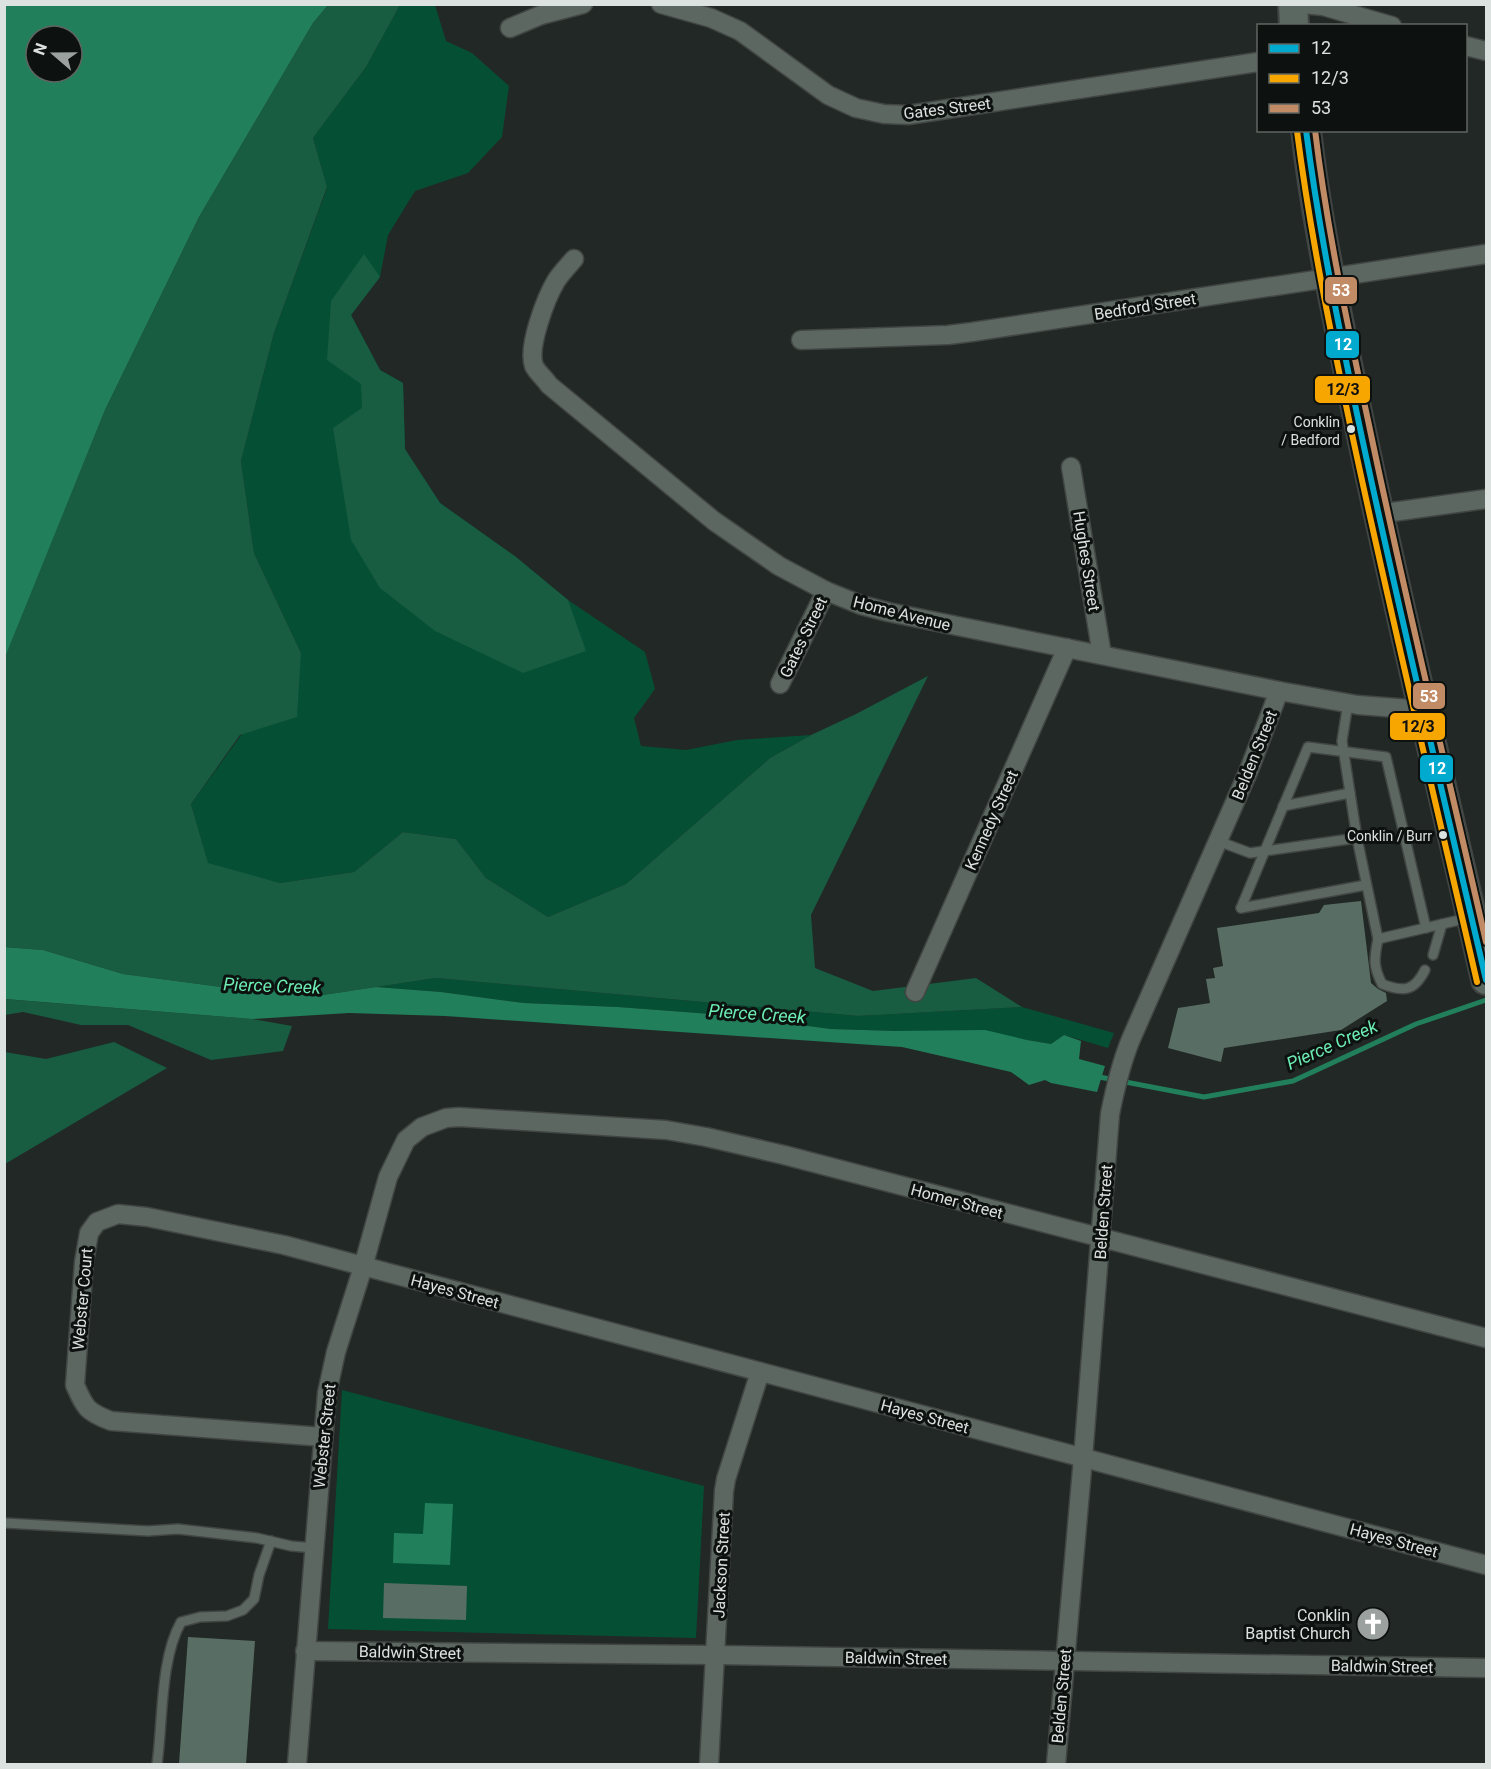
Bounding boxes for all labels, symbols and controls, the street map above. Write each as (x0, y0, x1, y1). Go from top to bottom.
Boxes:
north arrow (24, 24, 84, 84)
legend (1257, 24, 1467, 132)
text: 12 (1311, 37, 1331, 58)
text: N (30, 40, 51, 58)
text: 12/3 (1311, 67, 1349, 88)
street label: Gates Street (902, 94, 992, 123)
text: 53 (1311, 97, 1331, 118)
line badge: 53 (1324, 276, 1358, 305)
text: 53 (1332, 281, 1350, 300)
street label: Bedford Street (1093, 289, 1197, 324)
line badge: 12 (1325, 330, 1360, 359)
text: 12 (1334, 335, 1352, 354)
line badge: 12/3 (1314, 375, 1371, 404)
text: 12/3 (1326, 380, 1360, 399)
place label: Conklin / Bedford (1281, 414, 1340, 448)
marker: Conklin / Bedford (1345, 423, 1357, 435)
street label: Hughes Street (1069, 510, 1104, 612)
street label: Home Avenue (851, 592, 952, 635)
street label: Gates Street (776, 594, 831, 681)
line badge: 53 (1412, 682, 1446, 710)
text: 53 (1420, 687, 1438, 706)
street label: Belden Street (1228, 708, 1281, 803)
line badge: 12/3 (1389, 712, 1446, 741)
text: 12/3 (1401, 717, 1435, 736)
line badge: 12 (1419, 754, 1454, 783)
text: 12 (1428, 759, 1446, 778)
street label: Kennedy Street (961, 767, 1022, 873)
place label: Conklin / Burr (1347, 828, 1432, 844)
marker: Conklin / Burr (1437, 829, 1449, 841)
water label: Pierce Creek (223, 973, 322, 998)
water label: Pierce Creek (708, 1000, 808, 1027)
water label: Pierce Creek (1283, 1015, 1382, 1074)
street label: Belden Street (1091, 1164, 1116, 1260)
street label: Homer Street (909, 1180, 1005, 1223)
street label: Webster Court (69, 1247, 96, 1351)
street label: Hayes Street (409, 1271, 501, 1312)
street label: Webster Street (310, 1383, 339, 1489)
street label: Hayes Street (879, 1396, 971, 1437)
street label: Jackson Street (709, 1511, 734, 1619)
street label: Hayes Street (1348, 1520, 1440, 1561)
place label: Conklin Baptist Church (1245, 1606, 1350, 1643)
church icon: Conklin Baptist Church (1355, 1606, 1391, 1642)
street label: Baldwin Street (359, 1642, 461, 1663)
street label: Baldwin Street (845, 1648, 947, 1669)
street label: Belden Street (1048, 1648, 1075, 1744)
street label: Baldwin Street (1331, 1656, 1433, 1677)

